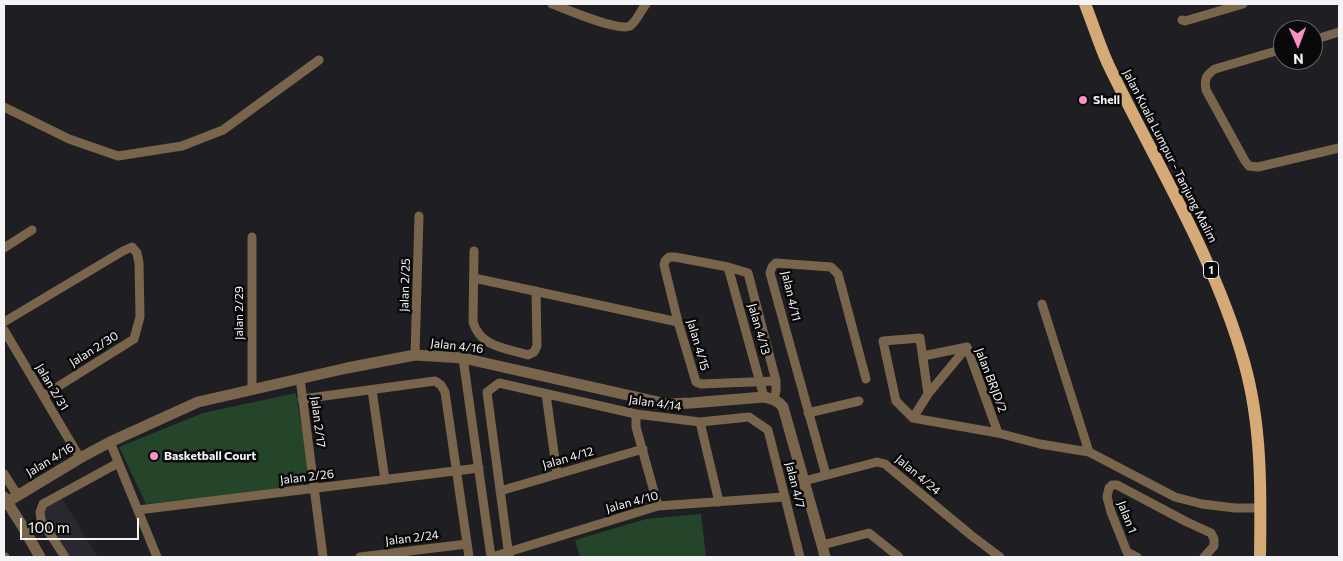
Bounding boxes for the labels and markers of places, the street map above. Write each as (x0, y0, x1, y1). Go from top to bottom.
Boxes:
place label: Shell (1093, 93, 1120, 107)
marker: Shell (1077, 94, 1089, 106)
place label: Basketball Court (164, 449, 256, 463)
marker: Basketball Court (148, 450, 160, 462)

